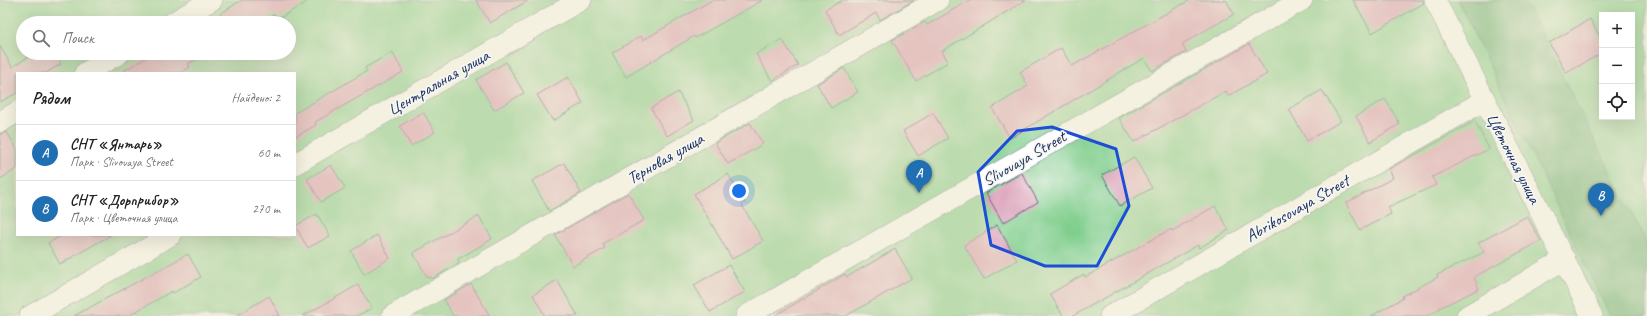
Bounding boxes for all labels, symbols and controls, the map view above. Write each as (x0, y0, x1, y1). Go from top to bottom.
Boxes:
map controls (1599, 12, 1635, 120)
button: + (1599, 12, 1635, 48)
search box (16, 16, 296, 60)
icon: search (30, 27, 52, 49)
text: Поиск (62, 29, 94, 48)
street label: Центральная улица (384, 44, 494, 120)
button: − (1599, 48, 1635, 84)
button: locate (1599, 84, 1635, 120)
text: Рядом (32, 88, 70, 109)
text: Найдено: 2 (232, 90, 280, 106)
street label: Цветочная улица (1482, 109, 1546, 208)
street label: Slivovaya Street (979, 125, 1072, 191)
street label: Терновая улица (623, 127, 709, 189)
text: СНТ «Янтарь» (70, 135, 162, 154)
text: A (42, 145, 48, 161)
text: 60 m (258, 145, 280, 161)
text: Парк · Slivovaya Street (70, 154, 173, 170)
pin: A (906, 160, 932, 193)
street label: Abrikosovaya Street (1242, 169, 1355, 247)
your location (729, 181, 749, 201)
pin: B (1588, 183, 1614, 216)
text: СНТ «Дорприбор» (70, 191, 179, 210)
text: B (42, 201, 48, 217)
text: 270 m (252, 201, 280, 217)
text: Парк · Цветочная улица (70, 210, 177, 226)

